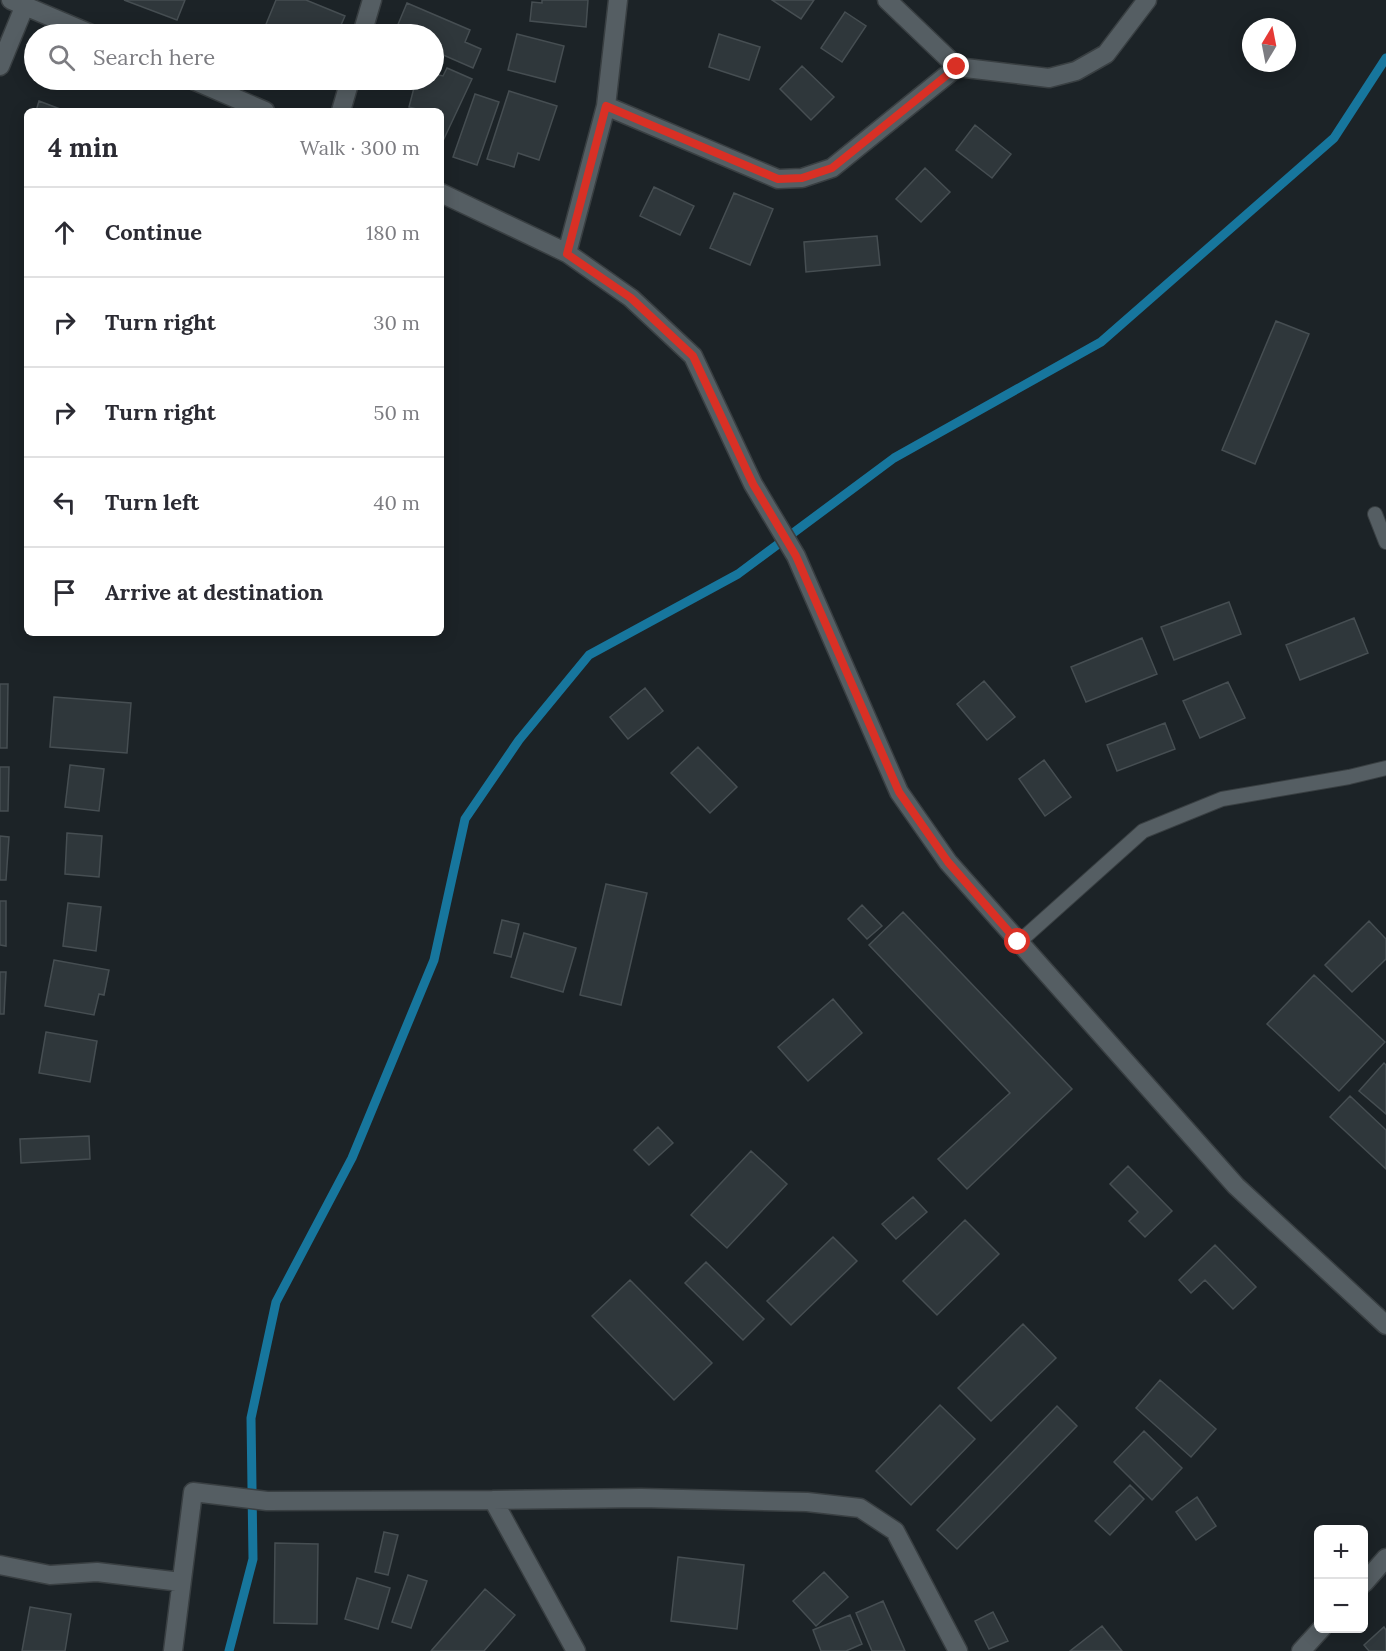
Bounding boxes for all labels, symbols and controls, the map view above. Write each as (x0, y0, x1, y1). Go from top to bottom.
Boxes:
north arrow (1242, 18, 1296, 72)
search box (24, 24, 444, 90)
icon: search (45, 41, 78, 74)
text: Search here (93, 43, 215, 71)
route end (943, 53, 969, 79)
text: 4 min (48, 131, 118, 164)
text: Walk · 300 m (300, 135, 420, 160)
icon: ahead (48, 216, 81, 249)
text: Continue (105, 218, 202, 246)
text: 180 m (366, 220, 420, 245)
icon: right (48, 306, 81, 339)
text: Turn right (105, 308, 216, 336)
text: 30 m (373, 310, 420, 335)
icon: right (48, 396, 81, 429)
text: Turn right (105, 398, 216, 426)
text: 50 m (374, 400, 420, 425)
icon: left (48, 486, 81, 519)
text: Turn left (105, 488, 199, 516)
text: 40 m (374, 490, 420, 515)
icon: arrive (48, 576, 81, 609)
text: Arrive at destination (105, 578, 323, 606)
route start (1004, 928, 1030, 954)
map controls (1314, 1525, 1368, 1633)
button: + (1314, 1525, 1368, 1579)
button: − (1314, 1579, 1368, 1633)

